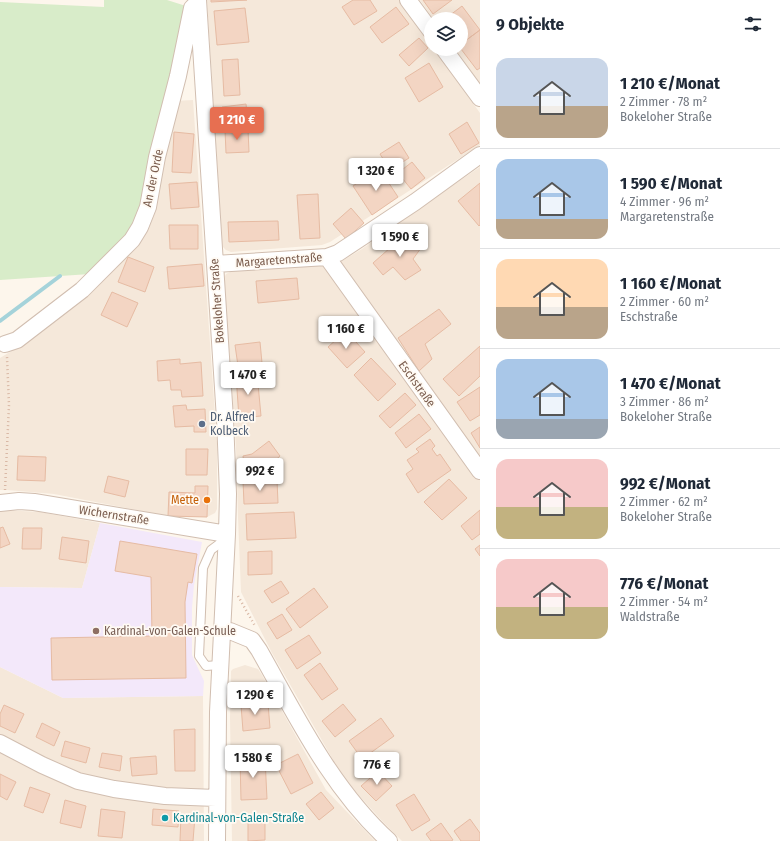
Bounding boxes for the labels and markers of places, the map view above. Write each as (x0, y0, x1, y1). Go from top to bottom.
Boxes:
pin: 1 210 € (200, 107, 274, 141)
pin: 1 320 € (339, 158, 413, 192)
pin: 1 590 € (363, 224, 437, 258)
pin: 1 160 € (309, 316, 383, 350)
pin: 1 470 € (211, 362, 285, 396)
place label: Dr. Alfred Kolbeck (210, 410, 255, 438)
marker: Dr. Alfred Kolbeck (197, 419, 207, 429)
pin: 992 € (232, 458, 288, 492)
place label: Mette (171, 493, 199, 507)
marker: Mette (202, 495, 212, 505)
place label: Kardinal-von-Galen-Schule (104, 624, 236, 638)
marker: Kardinal-von-Galen-Schule (91, 626, 101, 636)
pin: 1 290 € (218, 682, 292, 716)
pin: 1 580 € (216, 745, 290, 779)
pin: 776 € (349, 752, 405, 786)
place label: Kardinal-von-Galen-Straße (173, 811, 304, 825)
marker: Kardinal-von-Galen-Straße (160, 813, 170, 823)

